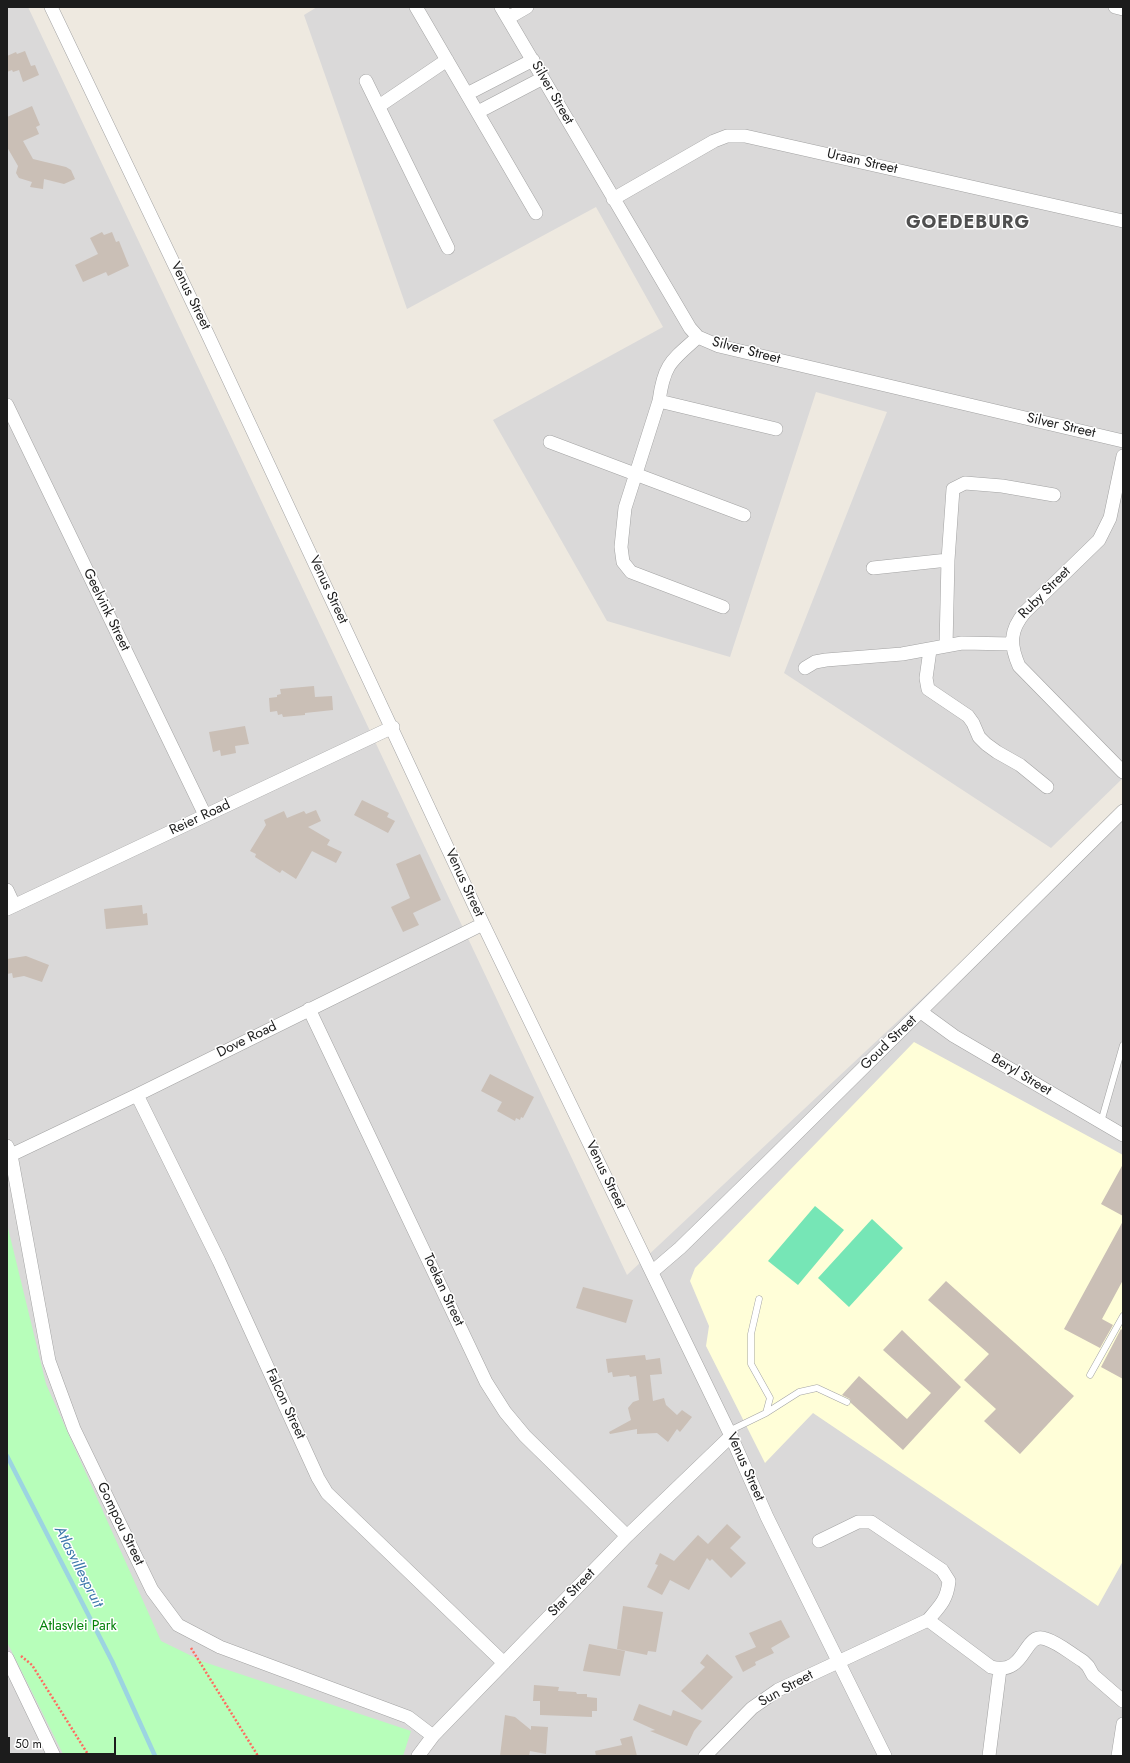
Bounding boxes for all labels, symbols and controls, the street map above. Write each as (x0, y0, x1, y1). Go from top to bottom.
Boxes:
street label: Silver Street (527, 58, 577, 128)
street label: Uraan Street (825, 146, 899, 178)
district label: GOEDEBURG (906, 213, 1030, 235)
street label: Venus Street (166, 259, 214, 333)
street label: Silver Street (710, 334, 782, 368)
street label: Silver Street (1025, 410, 1097, 442)
street label: Venus Street (305, 553, 351, 627)
street label: Ruby Street (1015, 563, 1075, 623)
street label: Geelvink Street (79, 566, 133, 654)
street label: Reier Road (167, 797, 233, 839)
street label: Venus Street (441, 846, 487, 920)
street label: Goud Street (857, 1012, 921, 1074)
street label: Dove Road (214, 1018, 280, 1062)
street label: Beryl Street (988, 1050, 1054, 1100)
street label: Venus Street (581, 1138, 629, 1212)
street label: Toekan Street (419, 1251, 467, 1329)
street label: Falcon Street (261, 1366, 309, 1442)
street label: Venus Street (722, 1430, 768, 1504)
street label: Gompou Street (93, 1480, 147, 1568)
water label: Atlasvillespruit (50, 1523, 106, 1611)
street label: Star Street (545, 1566, 599, 1620)
park label: Atlasvlei Park (39, 1619, 117, 1635)
street label: Sun Street (756, 1667, 816, 1711)
scale bar (10, 1729, 118, 1755)
text: 50 m (15, 1735, 42, 1753)

